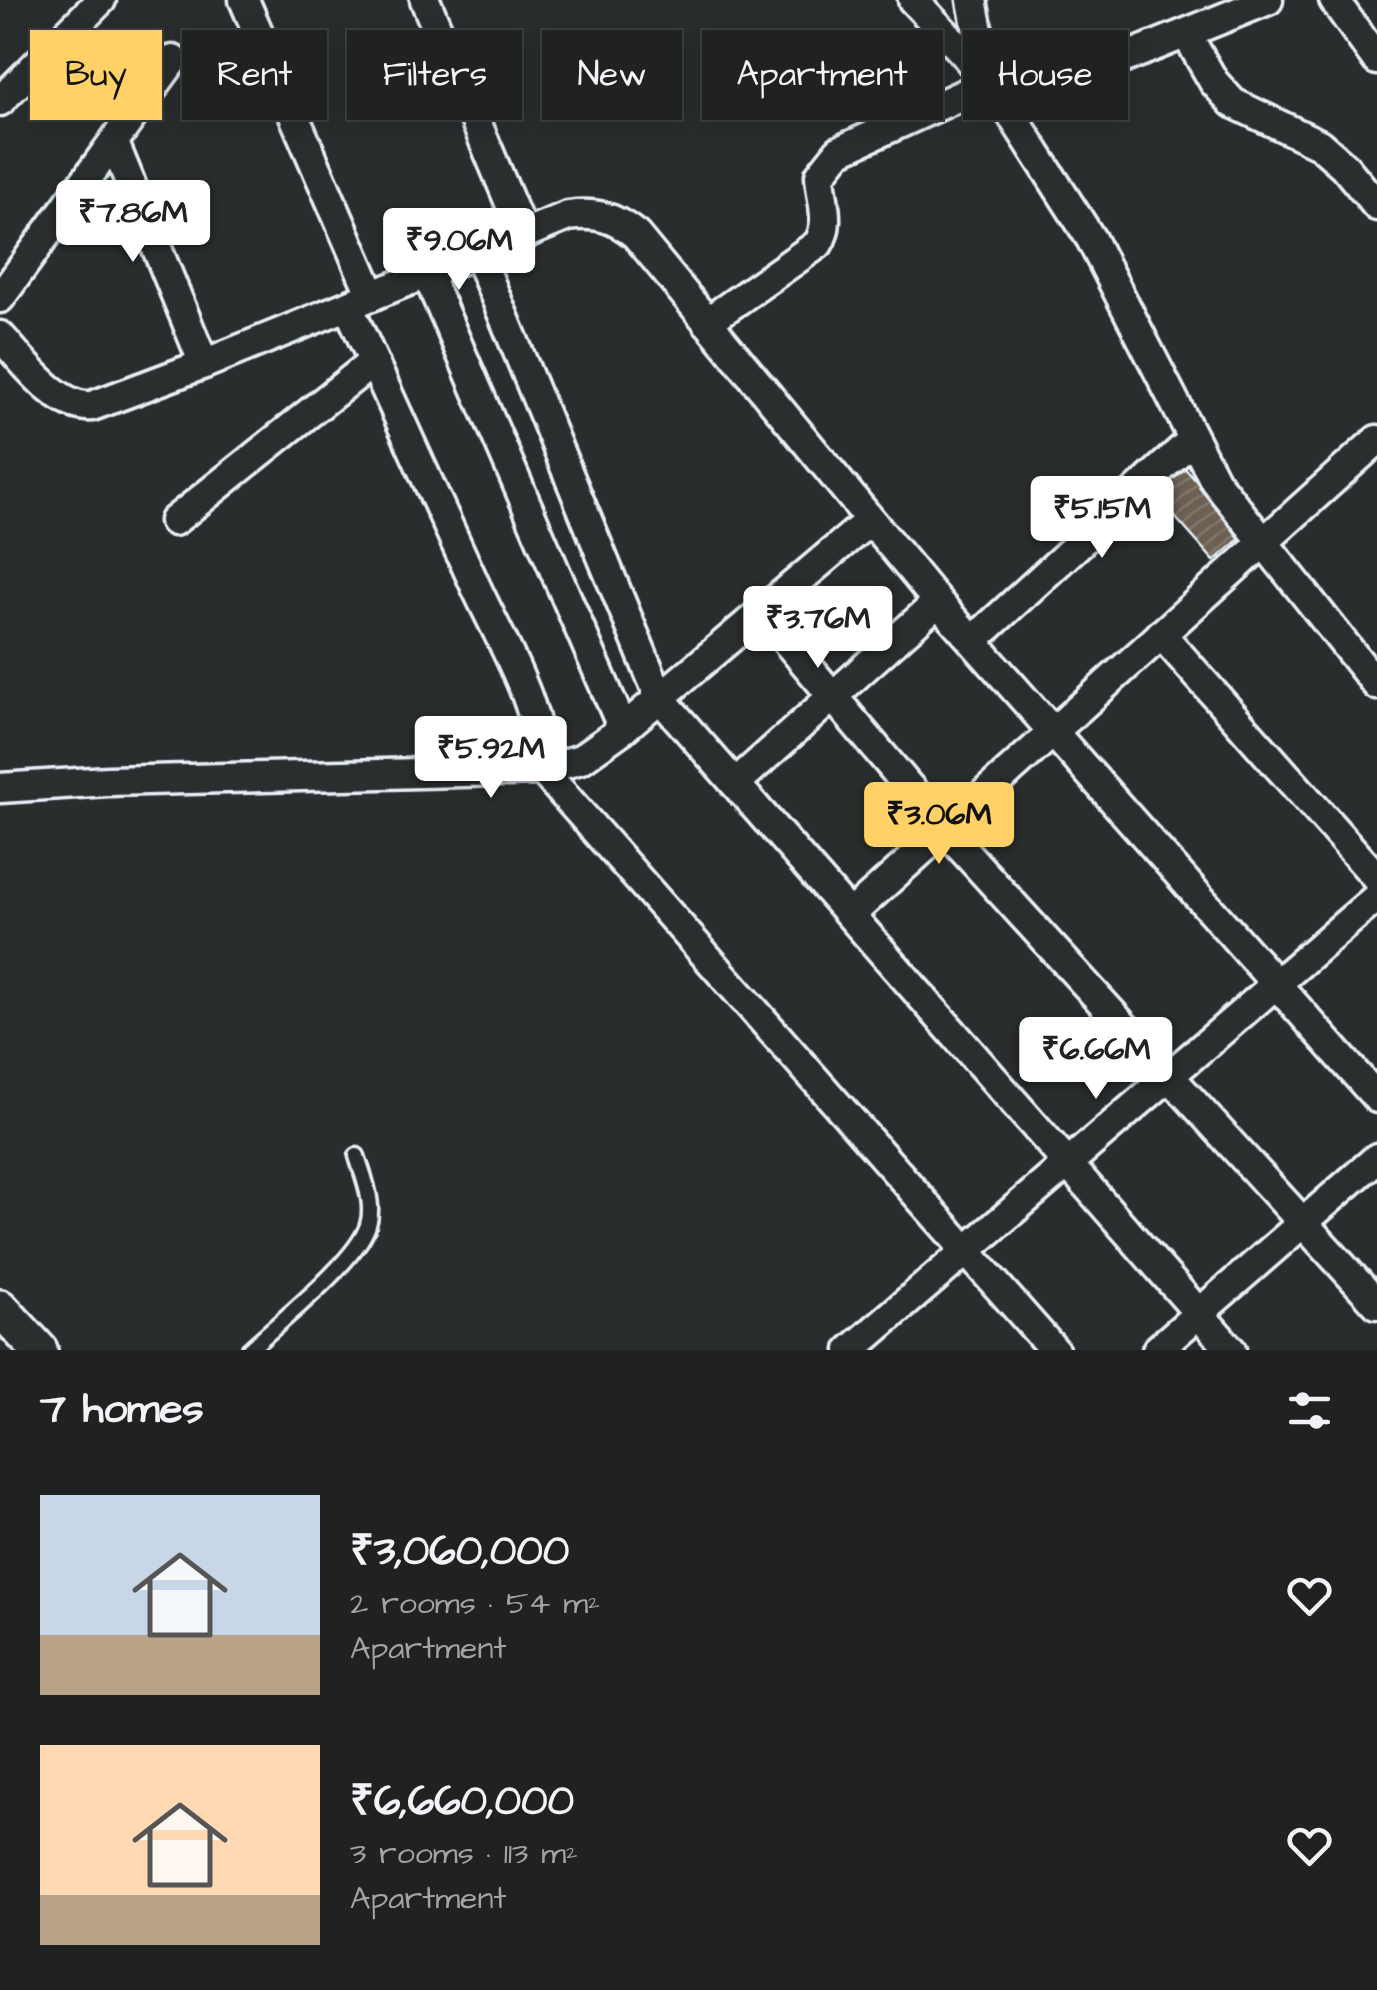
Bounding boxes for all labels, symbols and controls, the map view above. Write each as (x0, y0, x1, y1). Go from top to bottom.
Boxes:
chip: Buy (30, 30, 162, 120)
chip: Rent (182, 30, 327, 120)
chip: Filters (347, 30, 522, 120)
chip: New (542, 30, 682, 120)
chip: Apartment (702, 30, 943, 120)
chip: House (963, 30, 1128, 120)
pin: ₹7.86M (52, 180, 214, 265)
text: ₹7.86M (78, 190, 188, 235)
pin: ₹9.06M (378, 208, 540, 293)
text: ₹9.06M (405, 218, 513, 263)
pin: ₹5.15M (1021, 476, 1183, 561)
text: ₹5.15M (1053, 486, 1151, 531)
pin: ₹3.76M (737, 586, 899, 671)
text: ₹3.76M (765, 596, 871, 641)
pin: ₹5.92M (410, 716, 572, 801)
text: ₹5.92M (437, 726, 545, 771)
pin: ₹3.06M (858, 782, 1020, 867)
text: ₹3.06M (886, 792, 992, 837)
pin: ₹6.66M (1015, 1017, 1177, 1102)
text: ₹6.66M (1041, 1027, 1151, 1072)
text: 7 homes (40, 1381, 204, 1439)
icon: filters (1282, 1383, 1337, 1438)
text: ₹3,060,000 (350, 1523, 569, 1581)
icon: home (120, 1535, 240, 1655)
icon: heart (1282, 1568, 1337, 1623)
text: 2 rooms · 54 m² (350, 1581, 600, 1626)
text: Apartment (350, 1626, 506, 1671)
text: ₹6,660,000 (350, 1773, 574, 1831)
icon: home (120, 1785, 240, 1905)
icon: heart (1282, 1818, 1337, 1873)
text: 3 rooms · 113 m² (350, 1831, 578, 1876)
text: Apartment (350, 1876, 506, 1921)

